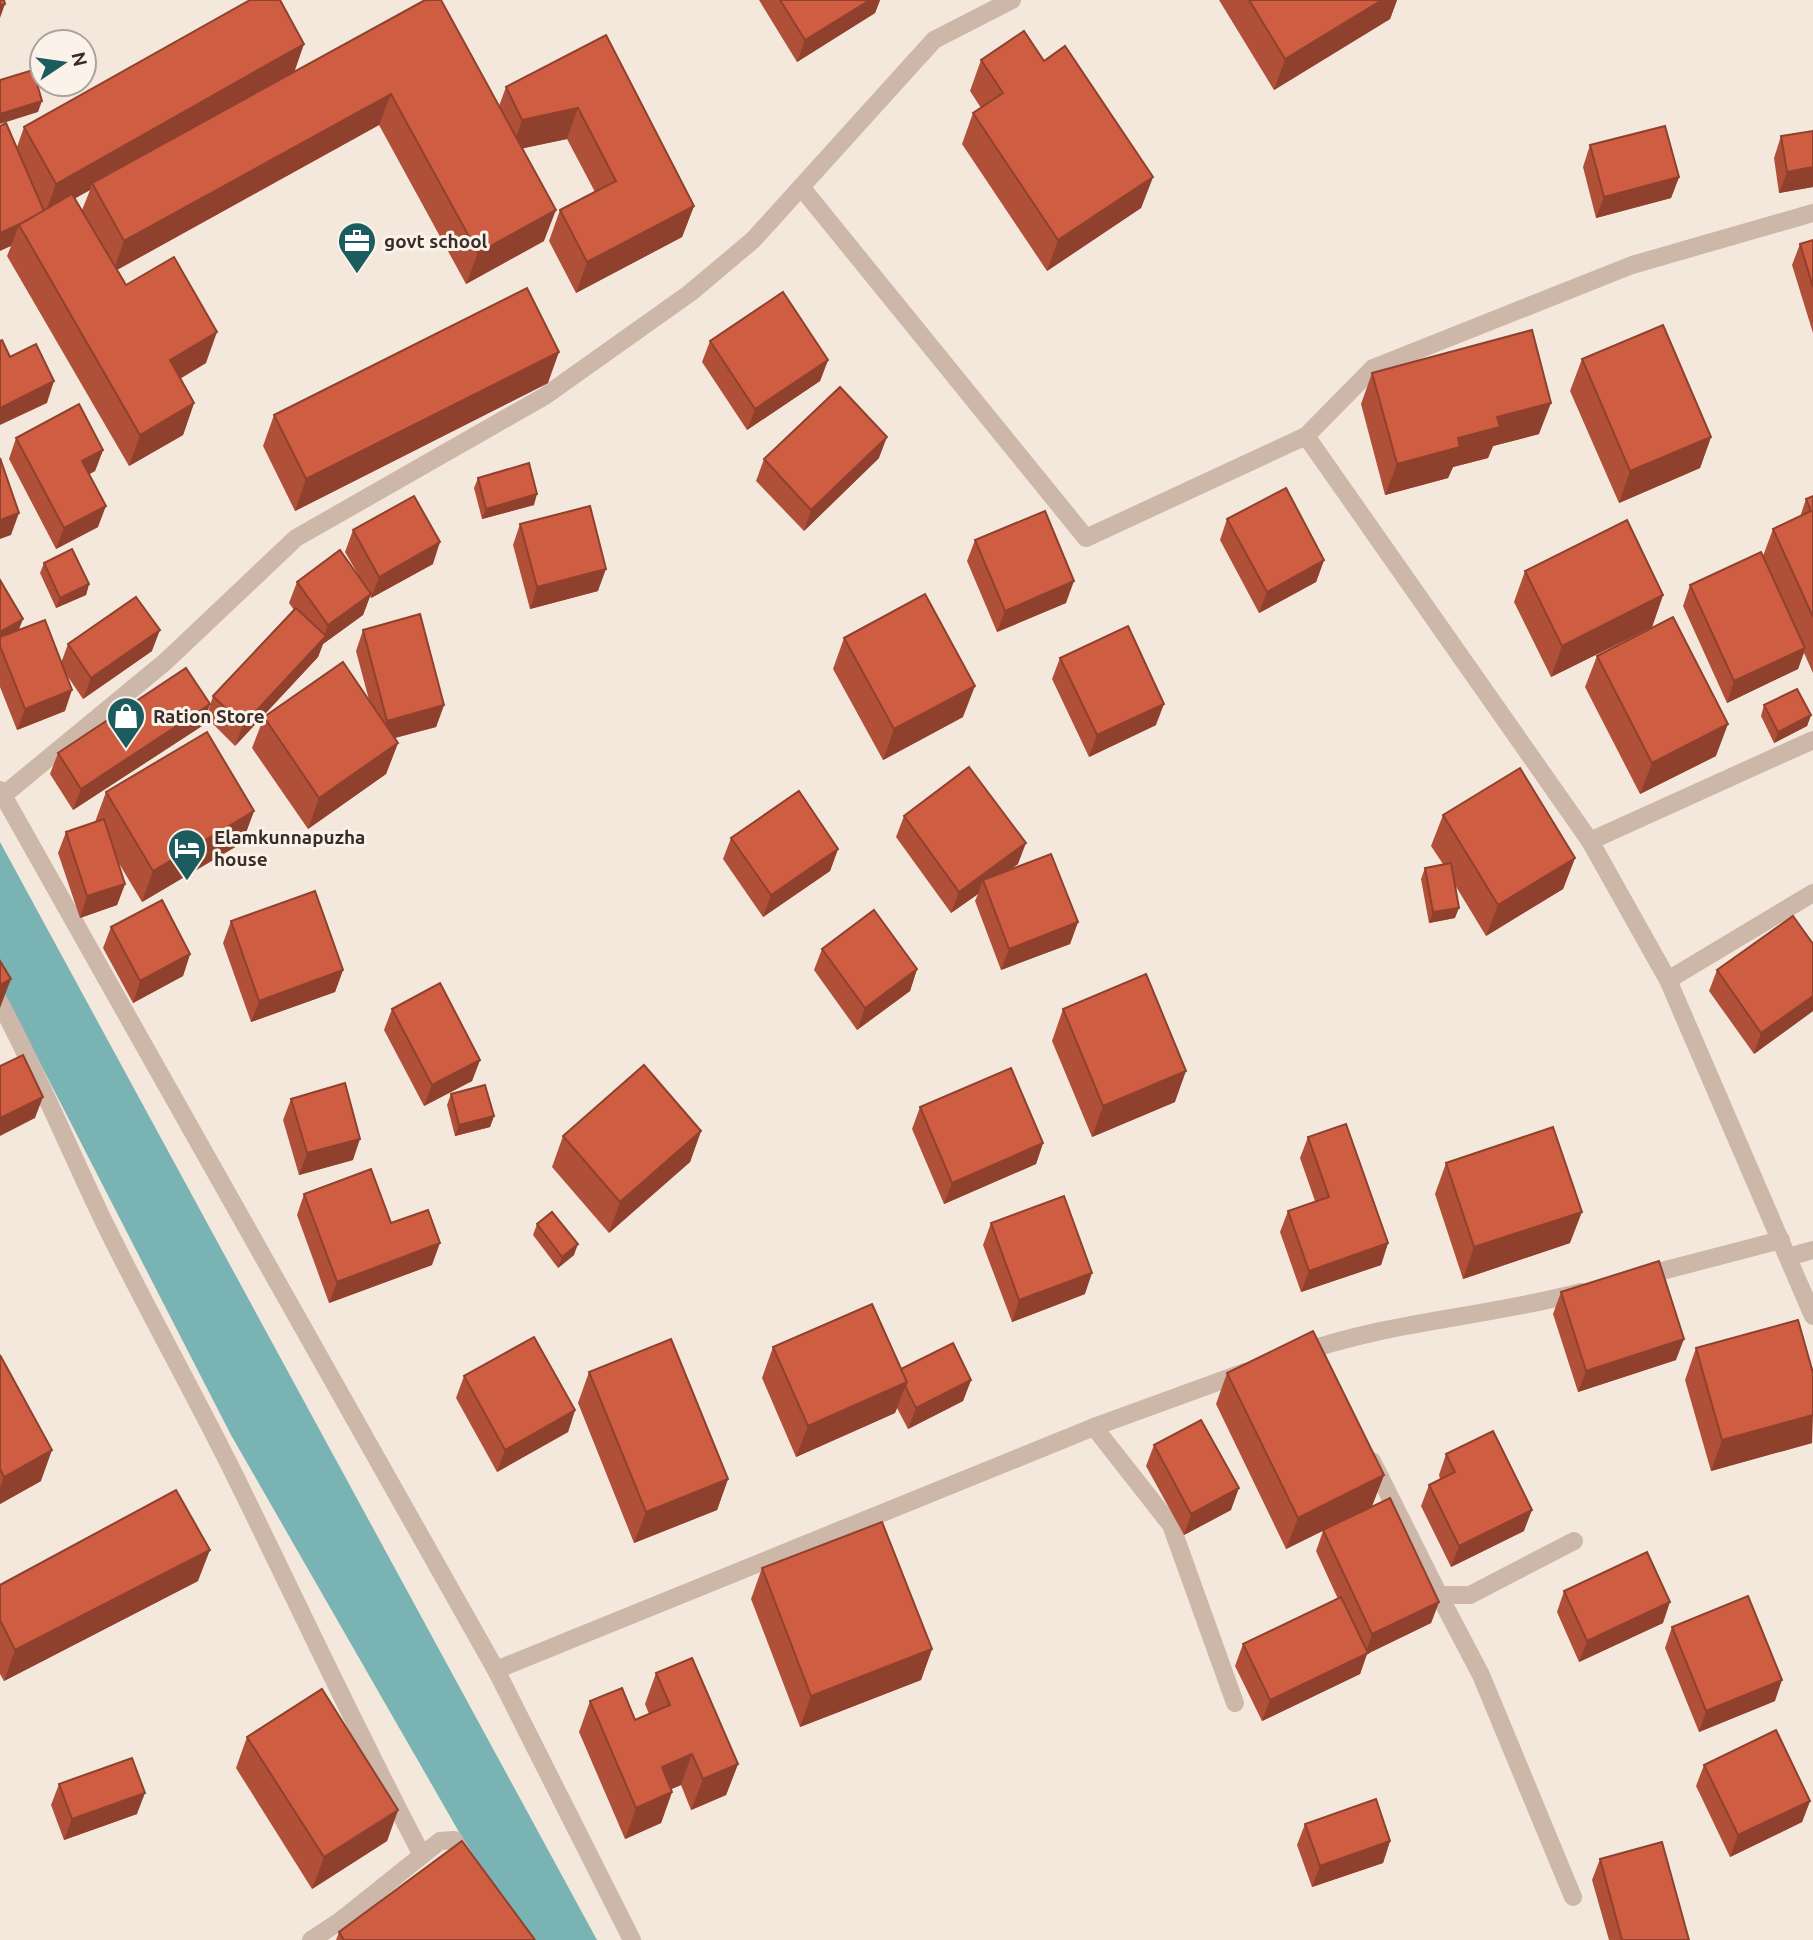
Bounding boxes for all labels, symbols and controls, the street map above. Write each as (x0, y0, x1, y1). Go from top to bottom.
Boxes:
north arrow (28, 28, 98, 98)
text: N (67, 50, 92, 69)
office icon: govt school (336, 220, 378, 275)
place label: govt school (384, 230, 488, 252)
shop icon: Ration Store (105, 695, 147, 750)
place label: Ration Store (153, 705, 265, 727)
place label: Elamkunnapuzha house (214, 826, 365, 870)
hotel icon: Elamkunnapuzha house (166, 827, 208, 882)

